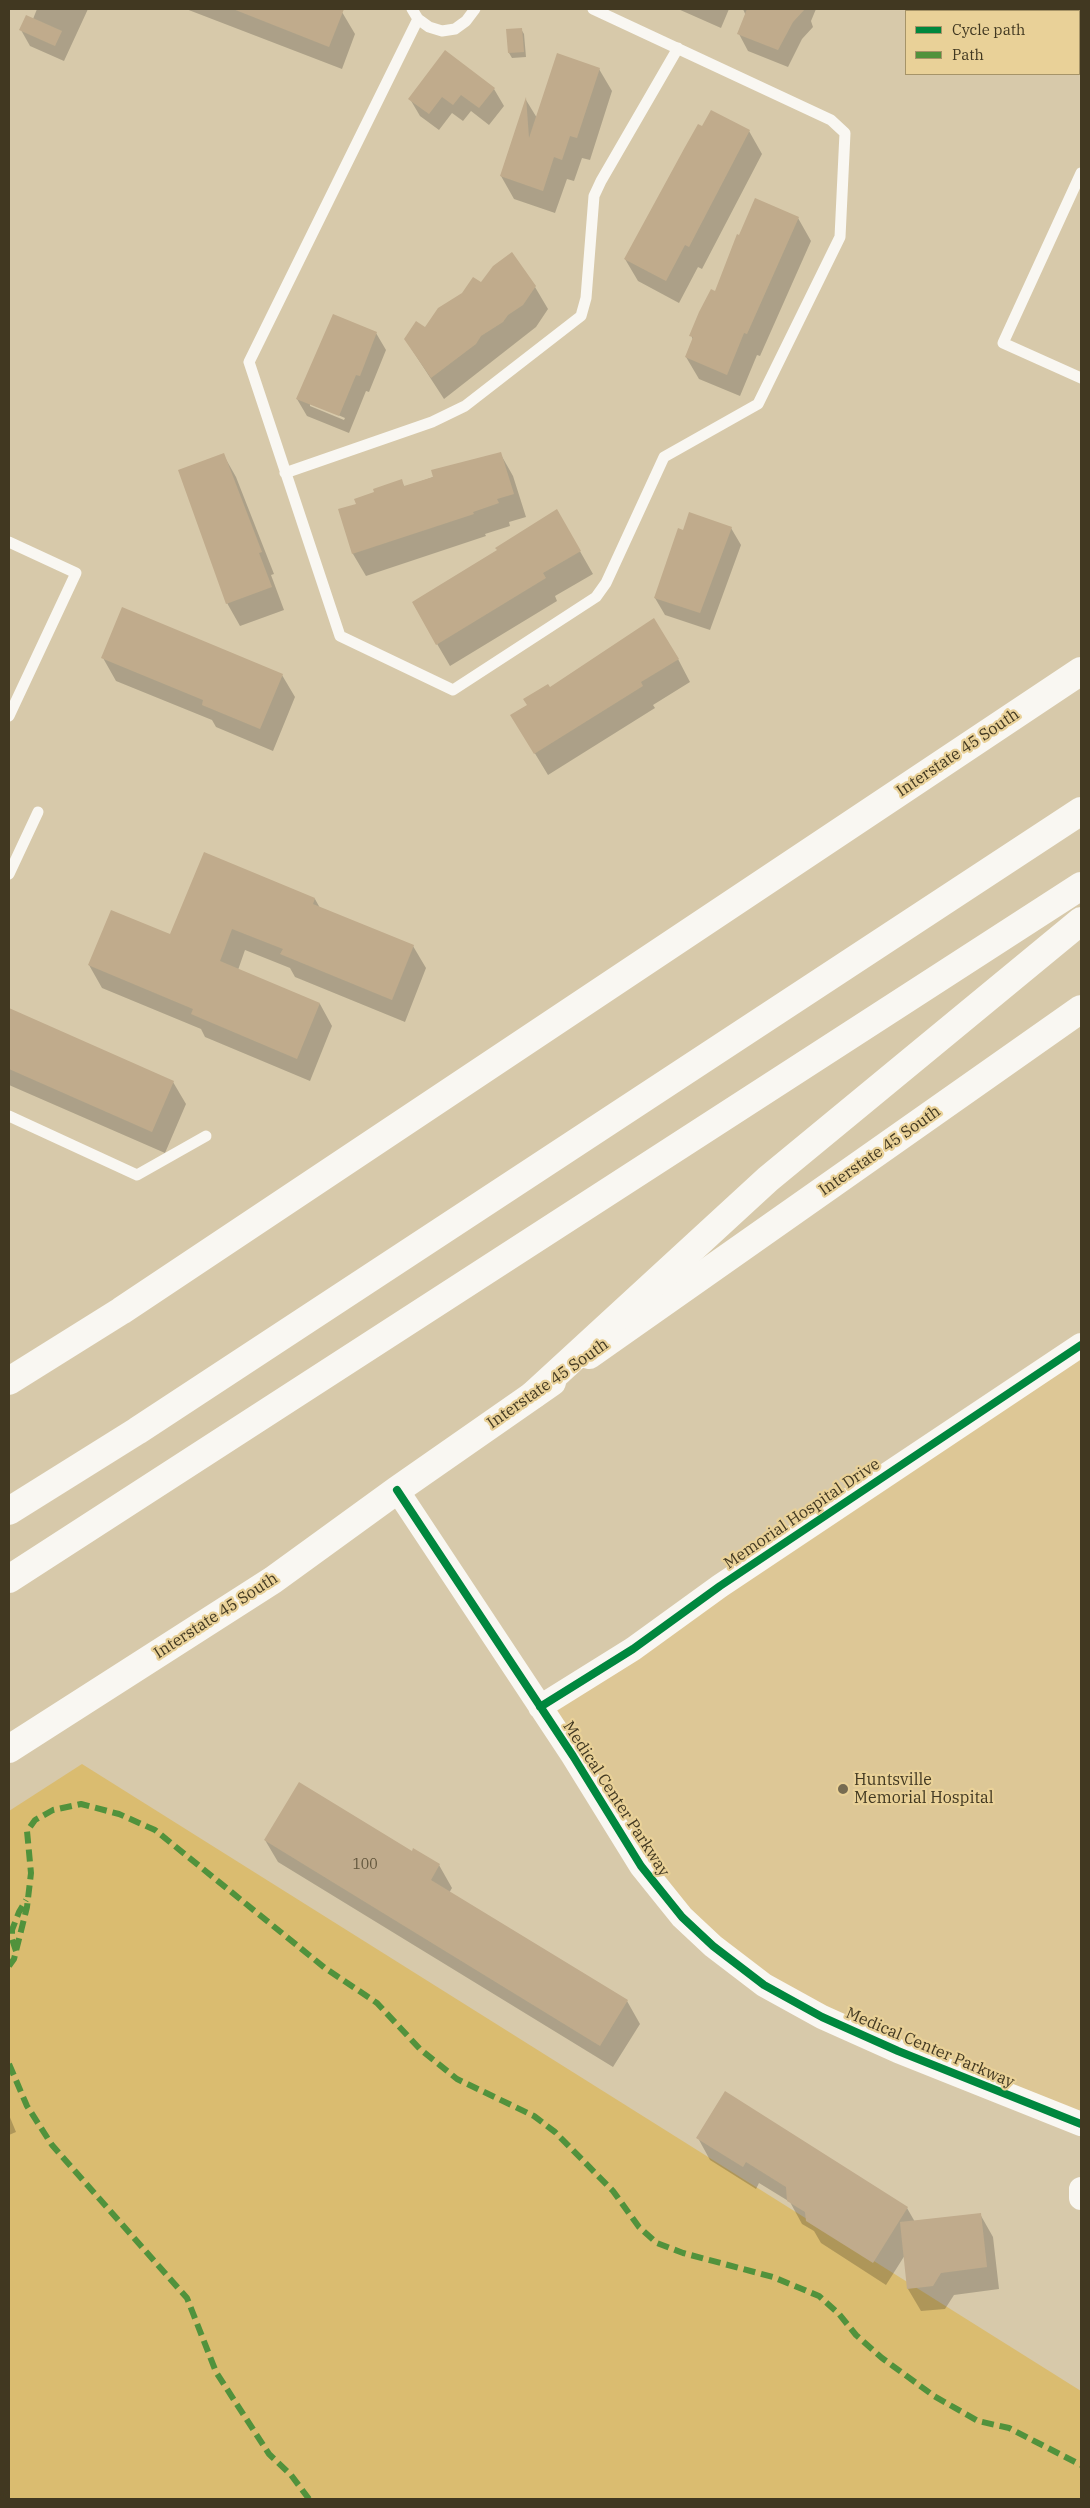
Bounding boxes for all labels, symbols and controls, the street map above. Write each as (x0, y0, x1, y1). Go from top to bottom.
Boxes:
legend (905, 10, 1080, 75)
text: Cycle path (952, 20, 1025, 39)
text: Path (952, 45, 984, 64)
street label: Interstate 45 South (893, 705, 1023, 801)
street label: Interstate 45 South (816, 1102, 944, 1200)
street label: Interstate 45 South (484, 1335, 612, 1433)
street label: Memorial Hospital Drive (720, 1455, 884, 1573)
street label: Interstate 45 South (150, 1569, 282, 1663)
street label: Medical Center Parkway (559, 1718, 673, 1880)
place label: Huntsville Memorial Hospital (854, 1770, 994, 1808)
marker: Huntsville Memorial Hospital (836, 1782, 850, 1796)
house number: 100 (352, 1857, 378, 1873)
street label: Medical Center Parkway (843, 2004, 1017, 2092)

